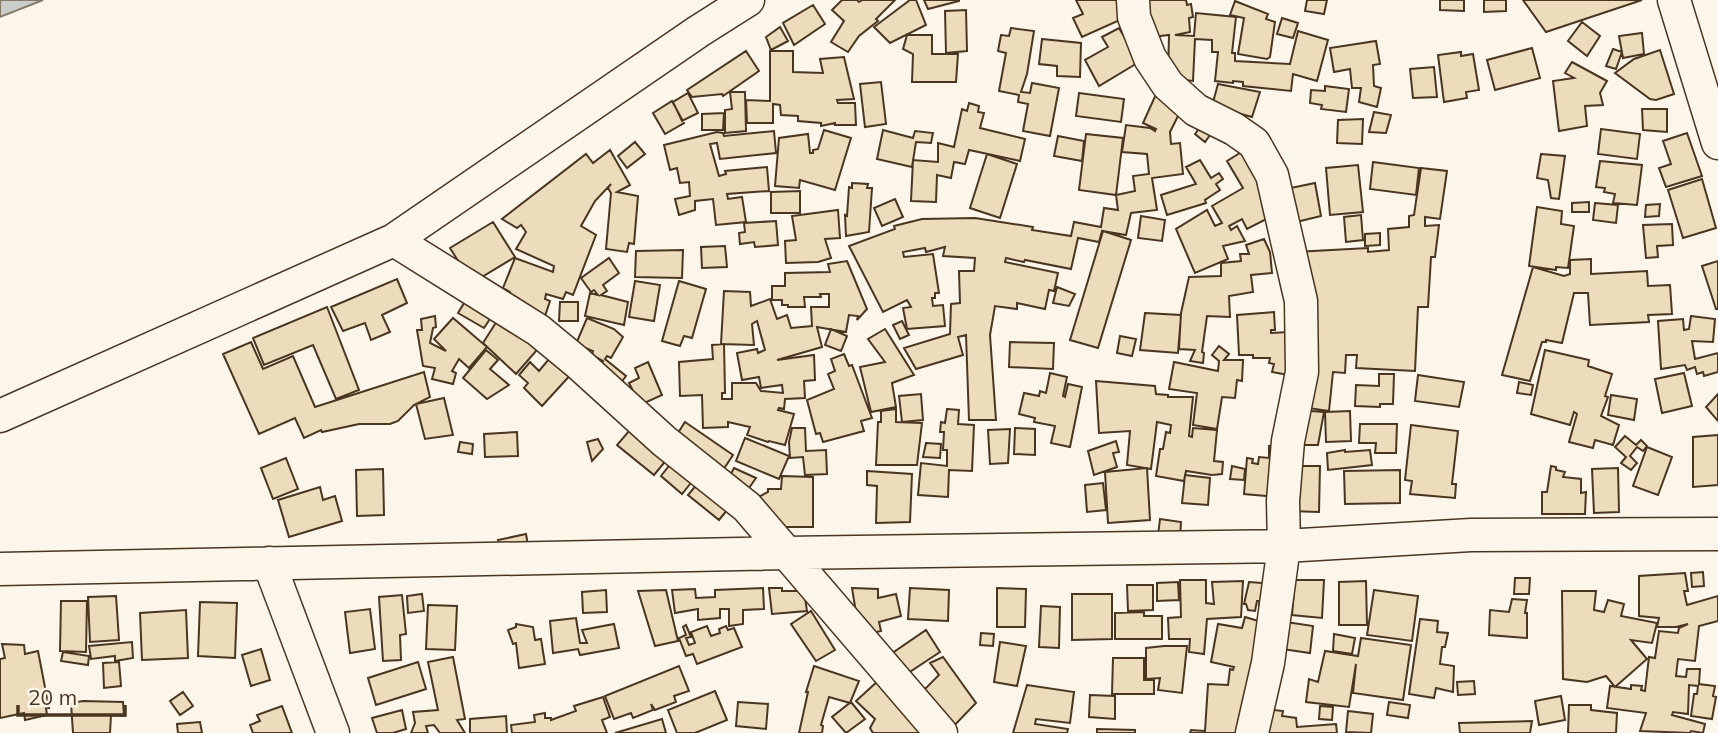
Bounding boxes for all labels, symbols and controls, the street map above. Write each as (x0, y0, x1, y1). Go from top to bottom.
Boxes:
scale bar (18, 674, 124, 718)
text: 20 m (28, 684, 77, 710)

